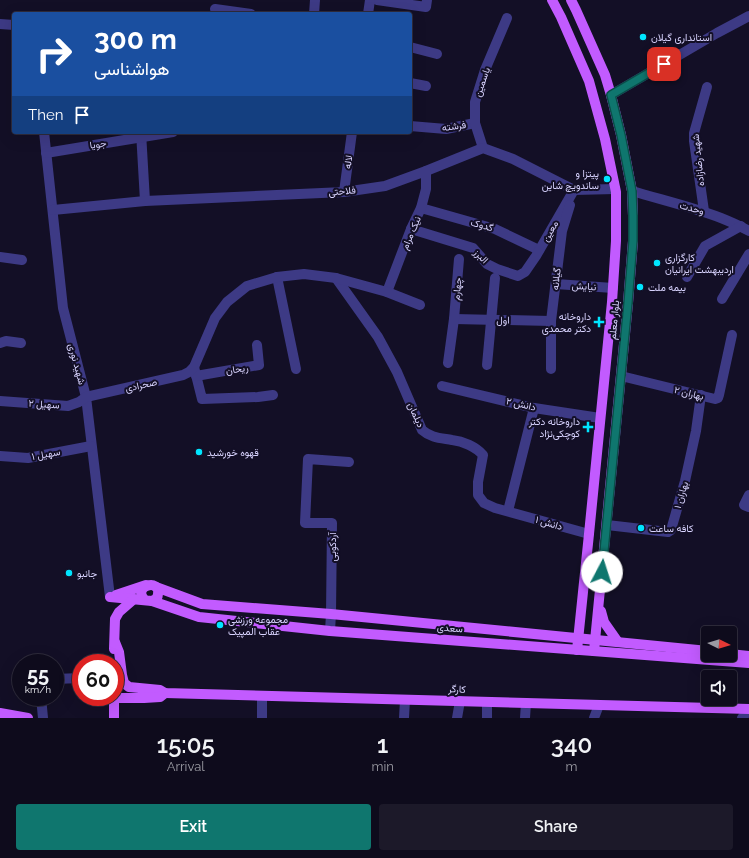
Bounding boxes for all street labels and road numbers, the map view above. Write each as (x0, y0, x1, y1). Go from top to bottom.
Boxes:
street label: یاسمین (472, 66, 493, 99)
street label: فرشته (441, 119, 467, 134)
street label: شهید رضازاده (690, 133, 707, 187)
street label: جویا (89, 137, 108, 152)
street label: لاله (342, 154, 354, 170)
street label: فلاحتی (328, 184, 357, 199)
street label: وحدت (678, 199, 706, 218)
street label: نیک مرام (399, 215, 424, 252)
street label: گدوک (469, 217, 495, 235)
street label: معین (540, 219, 561, 244)
street label: البرز (470, 246, 490, 266)
street label: گیلانه (549, 267, 564, 291)
street label: چهارم (451, 277, 465, 301)
street label: نیایش (571, 280, 597, 293)
street label: بلوار معلم (607, 300, 622, 340)
street label: اول (496, 314, 510, 327)
street label: شهید نوری (65, 342, 88, 386)
street label: ریحان (225, 362, 249, 377)
street label: صحرادی (124, 376, 158, 395)
street label: بهاران ۲ (673, 384, 705, 403)
street label: دانش ۲ (505, 395, 537, 414)
street label: سهیل ۲ (28, 397, 60, 412)
street label: دیلمان (405, 401, 427, 430)
street label: سهیل ۱ (31, 446, 62, 463)
street label: بهاران ۱ (672, 480, 691, 510)
street label: دانش ۱ (534, 514, 564, 533)
street label: آردکوبی (327, 532, 339, 561)
street label: سعدی (437, 622, 463, 635)
street label: کارگر (447, 683, 467, 696)

